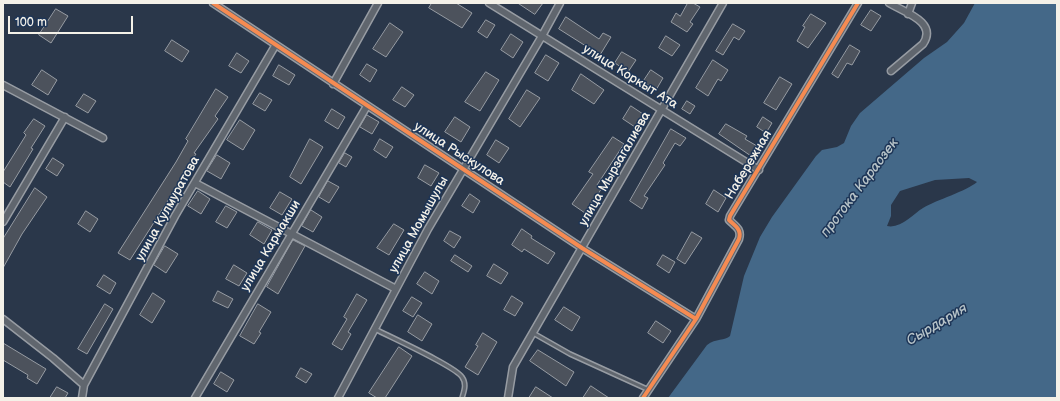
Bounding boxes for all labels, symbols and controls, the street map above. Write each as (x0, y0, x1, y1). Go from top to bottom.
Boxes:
scale bar (10, 8, 135, 34)
text: 100 m (15, 15, 47, 30)
street label: улица Коркыт Ата (580, 41, 680, 113)
street label: улица Мырзагалиева (576, 109, 654, 229)
street label: улица Рыскулова (411, 119, 507, 189)
street label: Набережная (722, 128, 776, 202)
water label: протока Караозек (817, 135, 903, 241)
street label: улица Кулмуратова (133, 154, 203, 264)
street label: улица Момышулы (386, 174, 452, 276)
street label: улица Кармакши (238, 198, 304, 294)
water label: Сырдария (904, 300, 970, 350)

